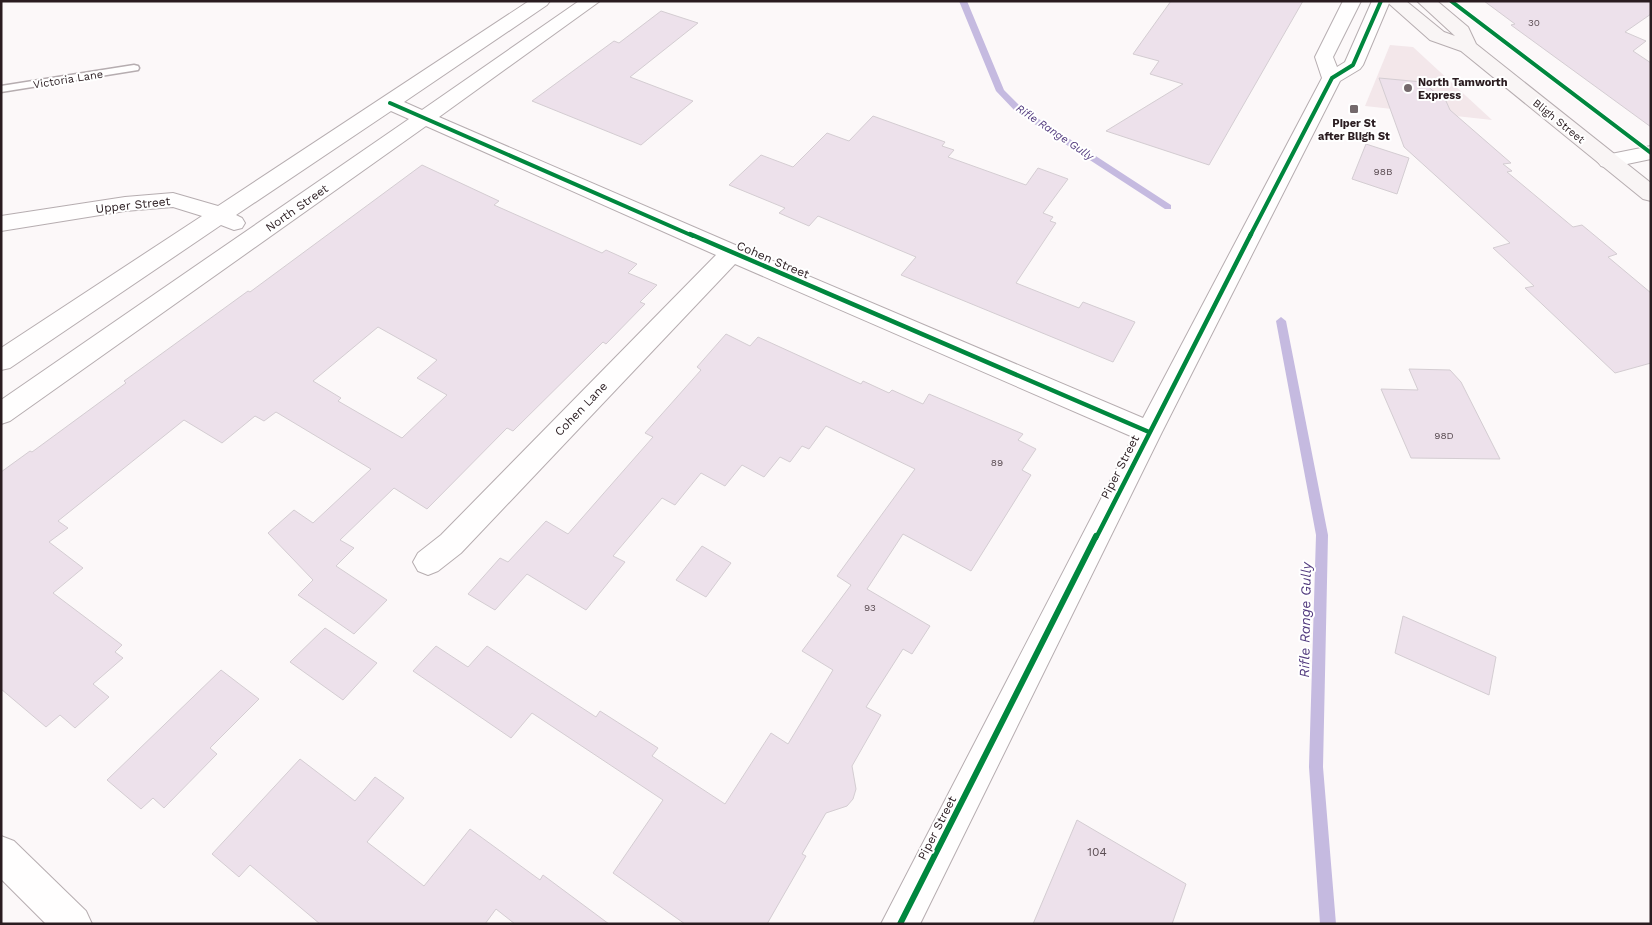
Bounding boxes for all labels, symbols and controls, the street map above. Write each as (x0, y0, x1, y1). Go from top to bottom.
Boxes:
house number: 30 (1528, 17, 1540, 28)
street label: Victoria Lane (32, 68, 104, 91)
place label: North Tamworth Express (1418, 76, 1508, 102)
marker: North Tamworth Express (1402, 82, 1414, 94)
street label: Bligh Street (1530, 97, 1588, 147)
water label: Rifle Range Gully (1014, 102, 1097, 164)
marker: Piper St after Bligh St (1348, 103, 1360, 115)
place label: Piper St after Bligh St (1318, 117, 1390, 143)
house number: 98B (1374, 166, 1392, 177)
street label: North Street (263, 181, 331, 235)
street label: Upper Street (95, 194, 171, 216)
street label: Cohen Street (735, 238, 811, 282)
street label: Cohen Lane (552, 379, 610, 439)
house number: 98D (1434, 430, 1454, 441)
street label: Piper Street (1098, 433, 1142, 501)
house number: 89 (991, 457, 1003, 468)
water label: Rifle Range Gully (1296, 561, 1314, 678)
house number: 93 (864, 602, 876, 613)
street label: Piper Street (915, 794, 959, 862)
house number: 104 (1087, 845, 1107, 859)

